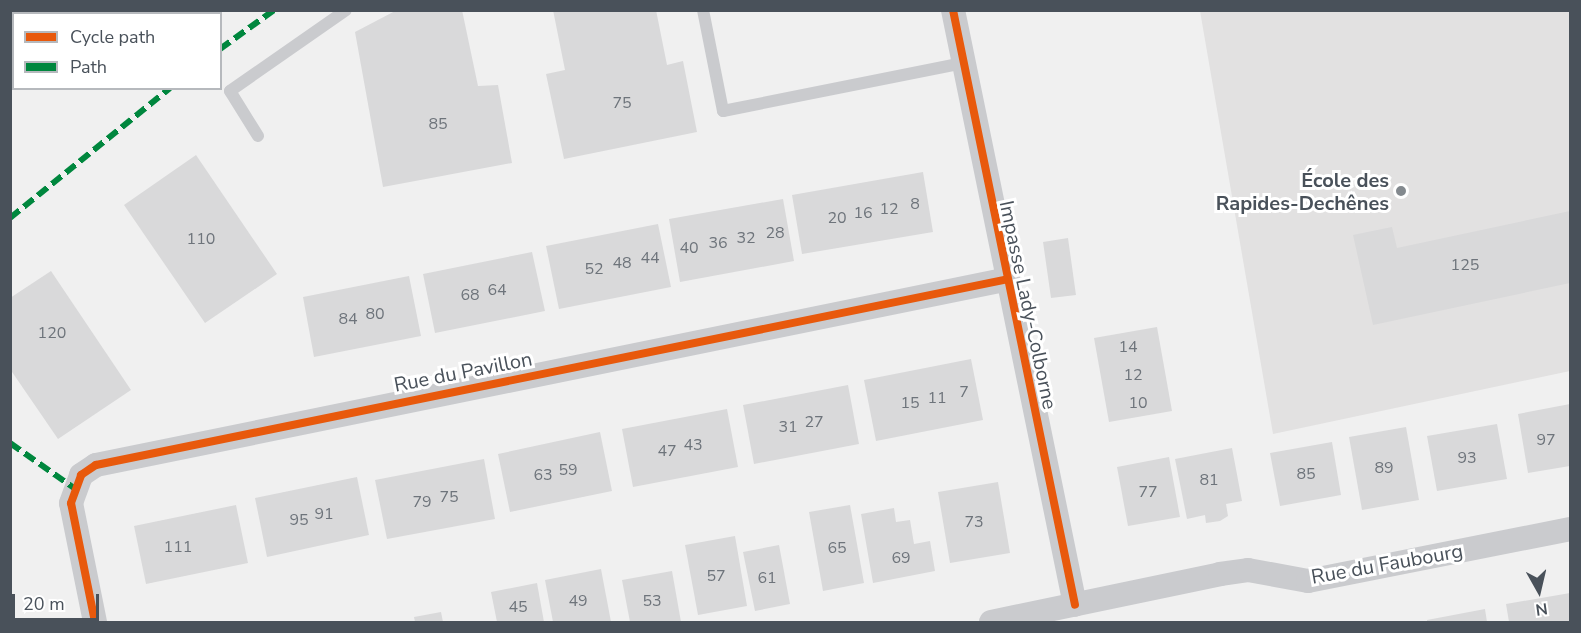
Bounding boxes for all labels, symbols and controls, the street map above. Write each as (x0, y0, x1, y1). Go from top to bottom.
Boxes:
legend (12, 12, 222, 90)
text: Cycle path (70, 25, 155, 49)
text: Path (70, 55, 107, 79)
house number: 75 (612, 93, 632, 113)
house number: 85 (428, 114, 448, 134)
place label: École des Rapides-Dechênes (1216, 168, 1389, 215)
marker: École des Rapides-Dechênes (1394, 184, 1408, 198)
house number: 8 (910, 194, 920, 214)
street label: Impasse Lady-Colborne (994, 198, 1062, 412)
house number: 12 (879, 199, 899, 219)
house number: 16 (853, 203, 873, 223)
house number: 20 (827, 208, 847, 228)
house number: 28 (765, 223, 785, 243)
house number: 32 (736, 228, 756, 248)
house number: 110 (187, 229, 215, 249)
house number: 36 (708, 233, 728, 253)
house number: 40 (679, 238, 699, 258)
house number: 44 (640, 248, 660, 268)
house number: 48 (612, 253, 632, 273)
house number: 125 (1451, 255, 1479, 275)
house number: 52 (584, 259, 604, 279)
house number: 64 (487, 280, 507, 300)
house number: 68 (460, 285, 480, 305)
house number: 80 (365, 304, 385, 324)
house number: 84 (338, 309, 358, 329)
house number: 120 (38, 323, 66, 343)
house number: 14 (1118, 337, 1138, 357)
street label: Rue du Pavillon (392, 347, 534, 397)
house number: 12 (1123, 365, 1143, 385)
house number: 7 (959, 382, 969, 402)
house number: 11 (927, 388, 947, 408)
house number: 15 (900, 393, 920, 413)
house number: 10 (1128, 393, 1148, 413)
house number: 27 (804, 412, 824, 432)
house number: 31 (778, 417, 798, 437)
house number: 97 (1536, 430, 1556, 450)
house number: 43 (683, 435, 703, 455)
house number: 47 (657, 441, 677, 461)
house number: 93 (1457, 448, 1477, 468)
house number: 89 (1374, 458, 1394, 478)
house number: 59 (558, 460, 578, 480)
house number: 85 (1296, 464, 1316, 484)
house number: 63 (533, 465, 553, 485)
house number: 81 (1199, 470, 1219, 490)
house number: 77 (1138, 482, 1158, 502)
house number: 75 (439, 487, 459, 507)
house number: 79 (412, 492, 432, 512)
house number: 91 (314, 504, 334, 524)
house number: 95 (289, 510, 309, 530)
house number: 73 (964, 512, 984, 532)
house number: 111 (164, 537, 192, 557)
house number: 65 (827, 538, 847, 558)
street label: Rue du Faubourg (1309, 539, 1465, 589)
house number: 69 (891, 548, 911, 568)
north arrow (1509, 561, 1569, 621)
house number: 57 (706, 566, 726, 586)
house number: 61 (757, 568, 777, 588)
scale bar (15, 582, 102, 620)
house number: 49 (568, 591, 588, 611)
house number: 53 (642, 591, 662, 611)
text: 20 m (23, 592, 65, 616)
house number: 45 (508, 597, 528, 617)
text: N (1534, 597, 1549, 621)

